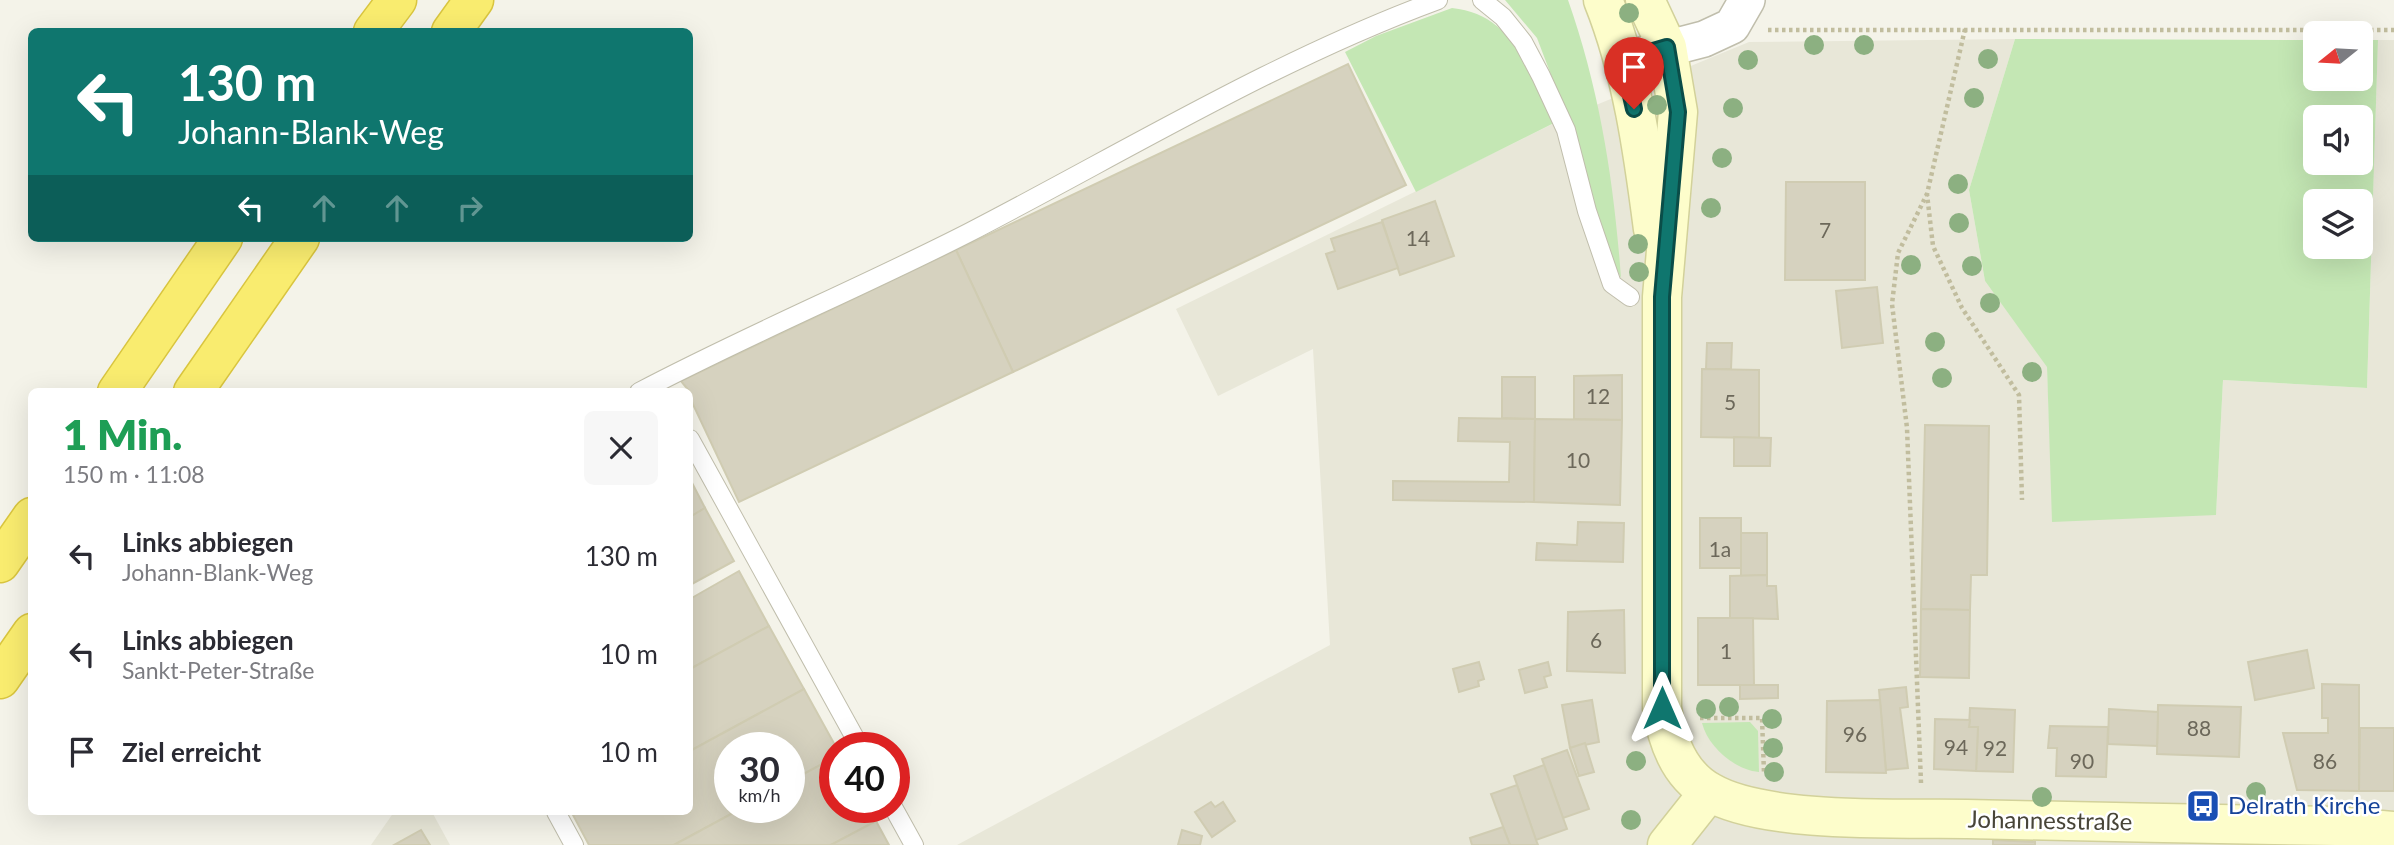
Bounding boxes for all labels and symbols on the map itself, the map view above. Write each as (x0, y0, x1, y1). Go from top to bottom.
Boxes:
north arrow (2303, 21, 2373, 91)
pin (1604, 37, 1664, 109)
house number: 7 (1819, 217, 1831, 242)
house number: 14 (1406, 225, 1430, 250)
house number: 12 (1586, 383, 1610, 408)
house number: 5 (1724, 389, 1736, 414)
house number: 10 (1566, 447, 1590, 472)
house number: 1a (1709, 536, 1731, 561)
house number: 6 (1590, 627, 1602, 652)
house number: 1 (1720, 638, 1732, 663)
position arrow (1625, 671, 1699, 745)
house number: 88 (2187, 715, 2211, 740)
house number: 96 (1843, 721, 1867, 746)
speed limit sign: 40 (819, 732, 910, 823)
house number: 94 (1944, 734, 1968, 759)
house number: 92 (1983, 735, 2007, 760)
house number: 90 (2070, 748, 2094, 773)
house number: 86 (2313, 748, 2337, 773)
bus stop icon: Delrath Kirche (2184, 787, 2222, 825)
place label: Delrath Kirche (2228, 790, 2380, 819)
street label: Johannesstraße (1968, 804, 2133, 835)

